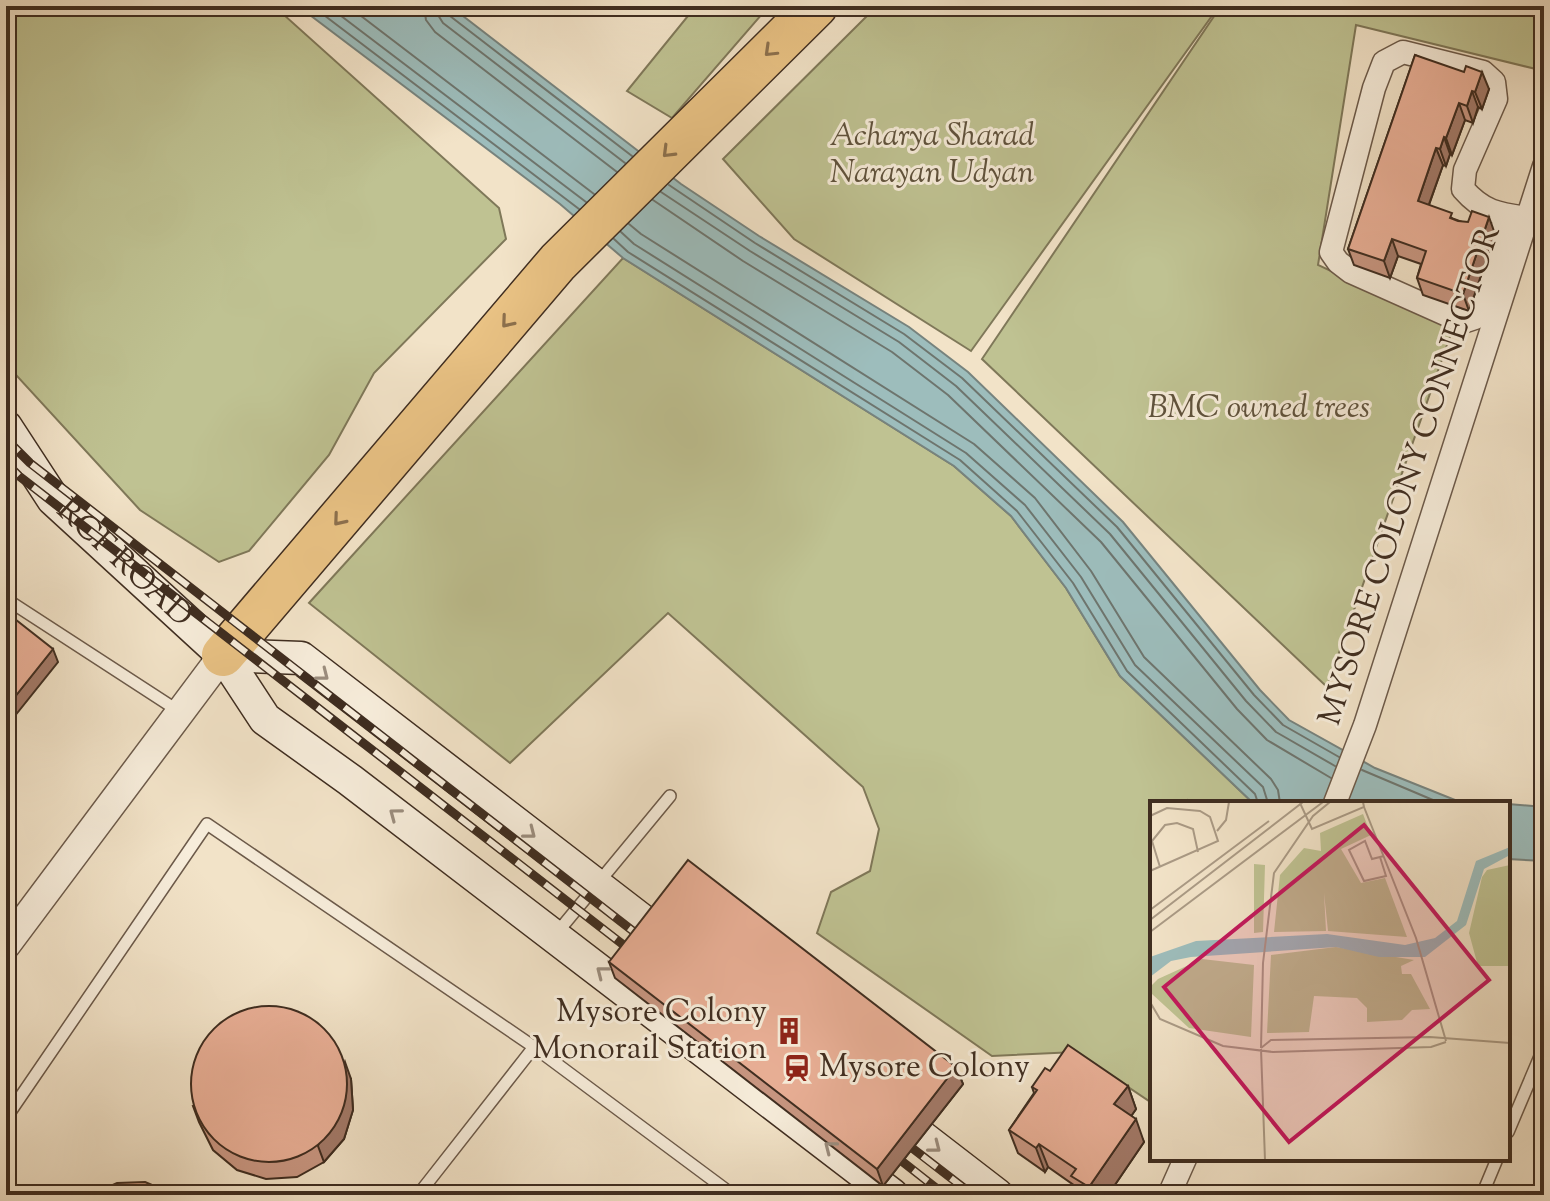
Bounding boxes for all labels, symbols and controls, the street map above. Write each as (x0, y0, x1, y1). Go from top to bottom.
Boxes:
one-way arrow (765, 42, 779, 56)
park label: Acharya Sharad Narayan Udyan (829, 114, 1035, 197)
one-way arrow (663, 142, 677, 157)
street label: MYSORE COLONY CONNECTOR (1308, 220, 1514, 732)
one-way arrow (503, 313, 517, 327)
park label: BMC owned trees (1148, 386, 1370, 432)
street label: RCF ROAD (45, 489, 203, 639)
one-way arrow (334, 511, 349, 526)
one-way arrow (314, 665, 329, 680)
inset map (1150, 801, 1510, 1161)
one-way arrow (389, 810, 404, 824)
one-way arrow (521, 824, 536, 838)
one-way arrow (596, 967, 611, 981)
place label: Mysore Colony Monorail Station (532, 990, 767, 1073)
building icon: Mysore Colony Monorail Station (774, 1016, 804, 1046)
place label: Mysore Colony (819, 1045, 1030, 1091)
station icon: Mysore Colony (782, 1053, 812, 1083)
one-way arrow (926, 1137, 941, 1151)
one-way arrow (824, 1143, 839, 1157)

